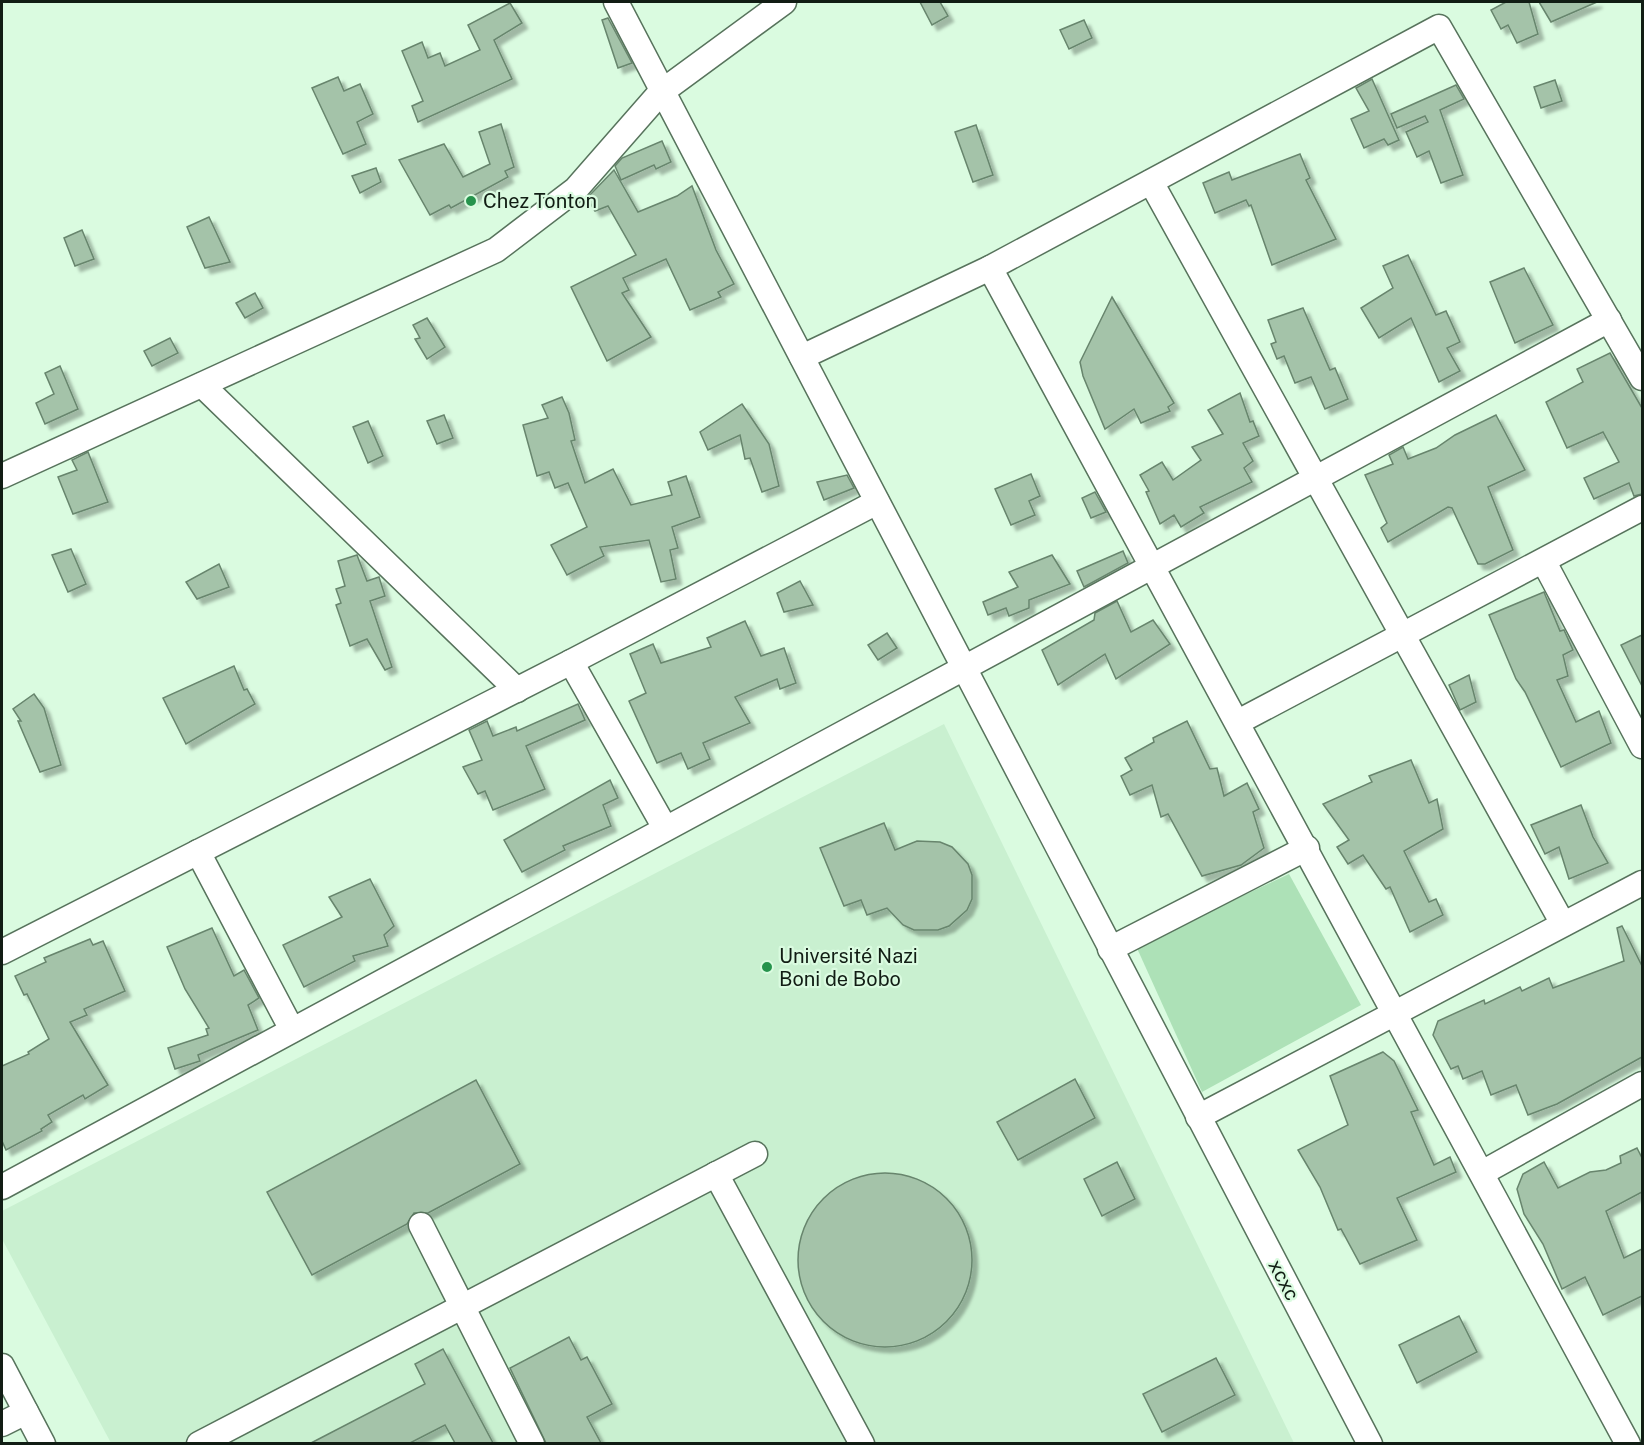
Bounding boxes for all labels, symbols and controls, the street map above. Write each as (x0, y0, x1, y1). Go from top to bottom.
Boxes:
place label: Chez Tonton (483, 189, 597, 213)
marker: Chez Tonton (464, 194, 478, 208)
place label: Université Nazi Boni de Bobo (779, 944, 918, 991)
marker: Université Nazi Boni de Bobo (760, 960, 774, 974)
street label: xcxc (1263, 1255, 1305, 1305)

